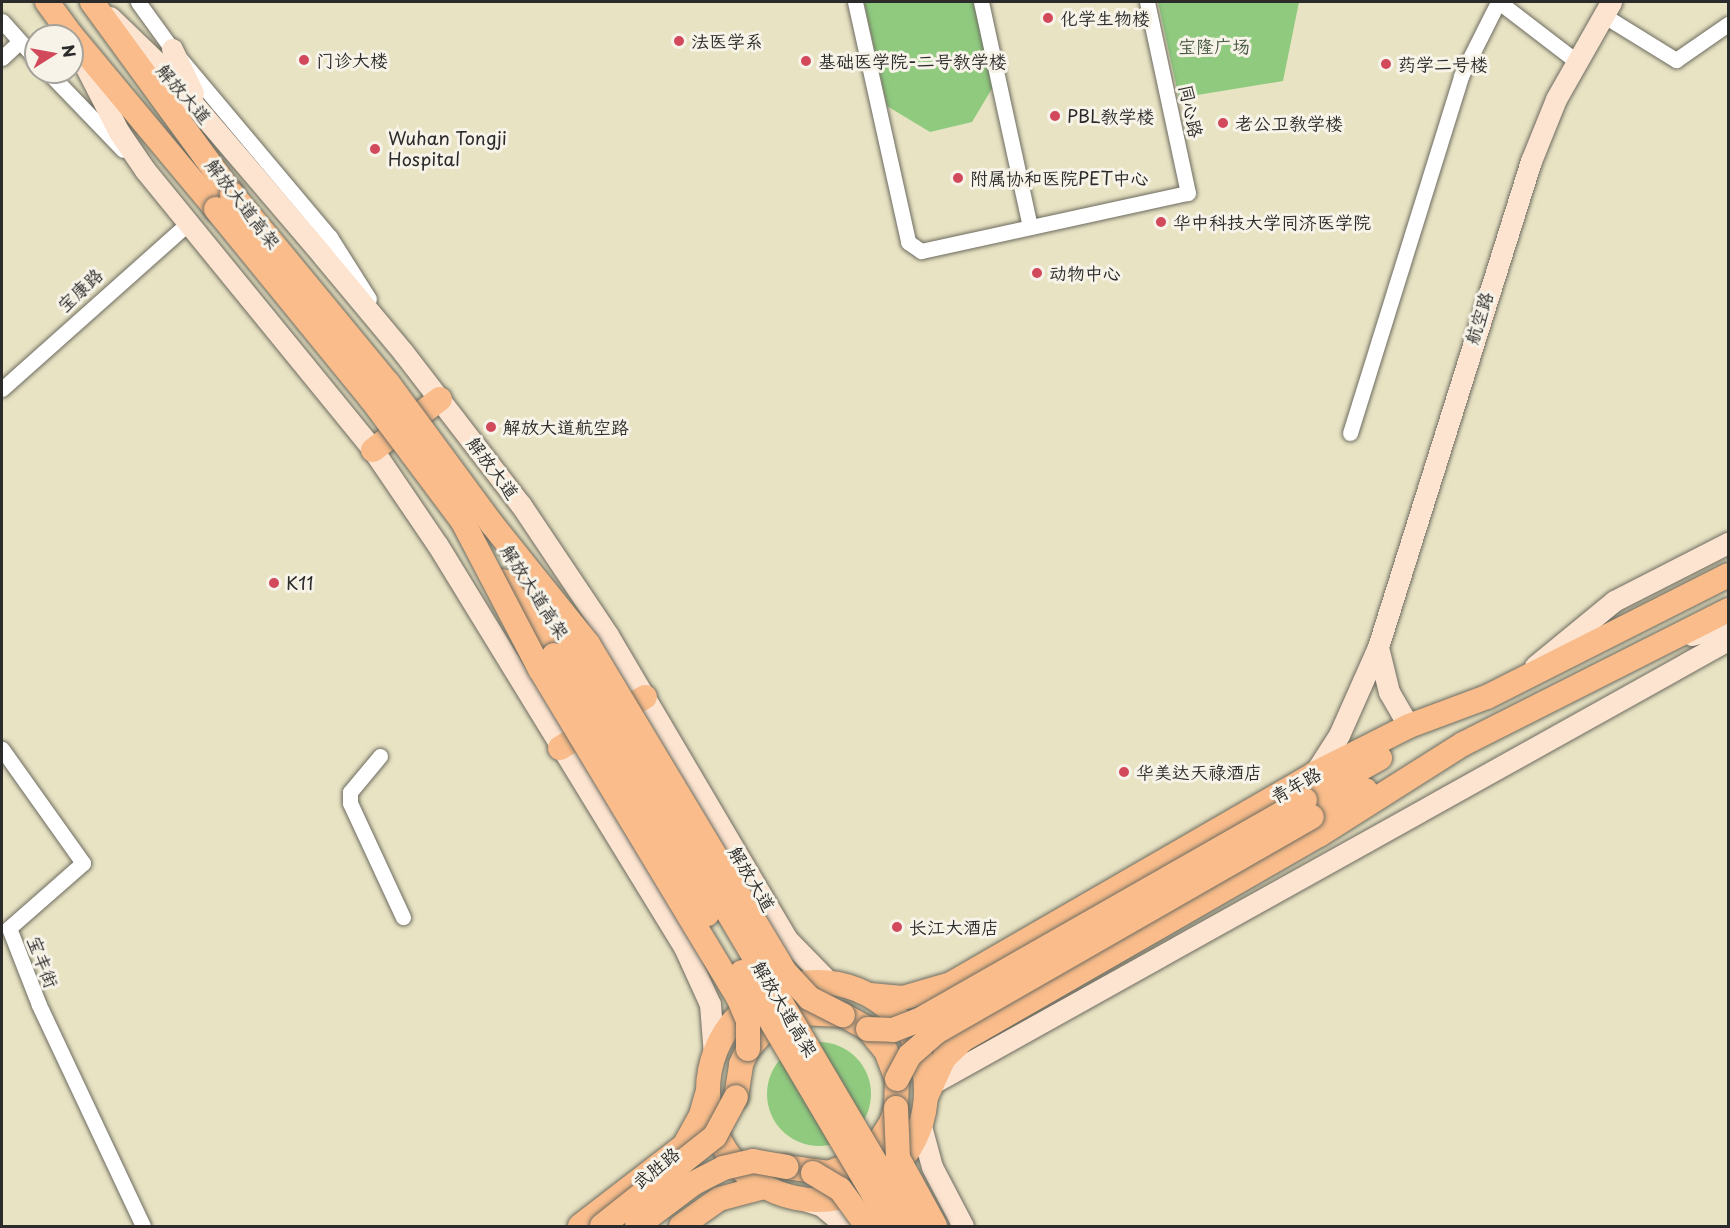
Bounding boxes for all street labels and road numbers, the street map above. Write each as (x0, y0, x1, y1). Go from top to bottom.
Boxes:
street label: 解放大道 (152, 60, 216, 128)
street label: 同心路 (1175, 82, 1207, 140)
street label: 解放大道高架 (201, 155, 285, 253)
street label: 宝康路 (53, 264, 107, 316)
street label: 航空路 (1461, 289, 1497, 347)
street label: 解放大道 (463, 433, 523, 503)
street label: 解放大道高架 (497, 541, 573, 643)
street label: 青年路 (1267, 762, 1325, 808)
street label: 解放大道 (724, 843, 780, 915)
street label: 宝丰街 (23, 933, 63, 991)
street label: 解放大道高架 (748, 957, 822, 1061)
street label: 武胜路 (628, 1143, 684, 1193)

